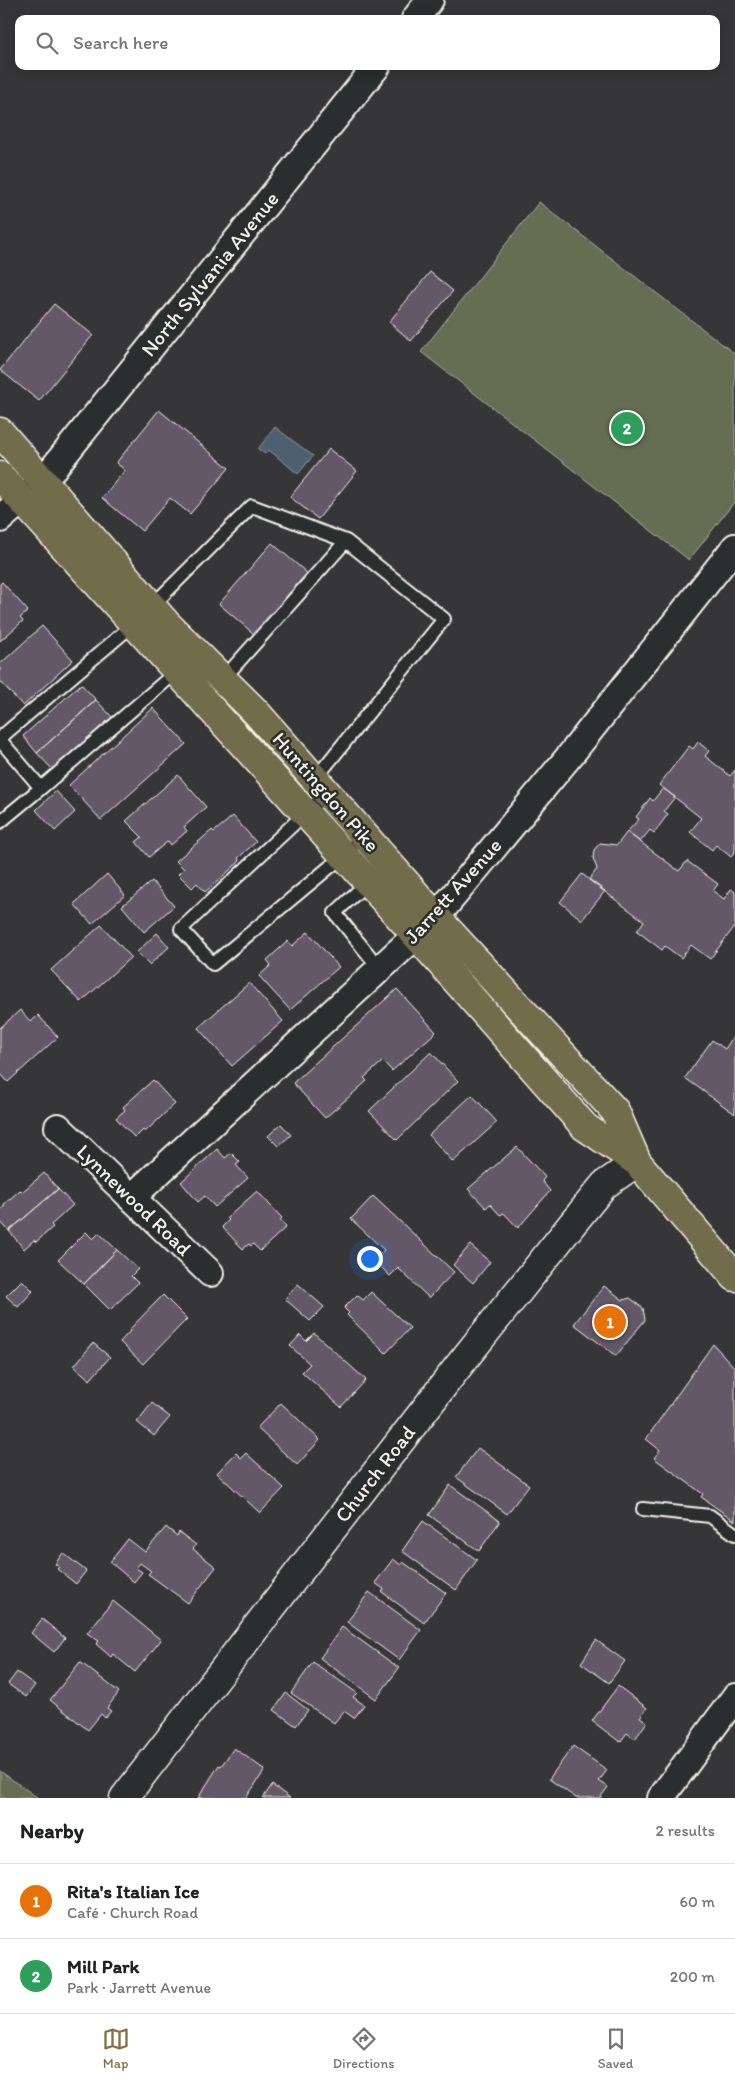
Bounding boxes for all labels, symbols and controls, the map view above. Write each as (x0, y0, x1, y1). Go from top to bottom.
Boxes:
search box (15, 15, 720, 70)
icon: search (33, 29, 61, 57)
text: Search here (73, 31, 168, 54)
street label: North Sylvania Avenue (135, 186, 284, 361)
pin: 2 (611, 409, 643, 447)
street label: Huntingdon Pike (268, 727, 385, 857)
street label: Jarrett Avenue (399, 833, 507, 949)
street label: Lynnewood Road (72, 1139, 197, 1261)
your location (357, 1246, 383, 1272)
pin: 1 (594, 1303, 626, 1341)
street label: Church Road (329, 1420, 420, 1527)
text: Nearby (20, 1818, 84, 1843)
text: 2 results (655, 1821, 715, 1840)
text: Rita's Italian Ice (67, 1880, 199, 1903)
text: 1 (32, 1892, 40, 1911)
text: 60 m (680, 1892, 715, 1911)
text: Café · Church Road (67, 1903, 198, 1922)
text: Mill Park (67, 1955, 139, 1978)
text: 2 (32, 1967, 40, 1986)
text: 200 m (670, 1967, 715, 1986)
text: Park · Jarrett Avenue (67, 1978, 211, 1997)
tab: Map (102, 2025, 130, 2072)
tab: Directions (333, 2025, 394, 2072)
tab: Saved (598, 2025, 633, 2072)

